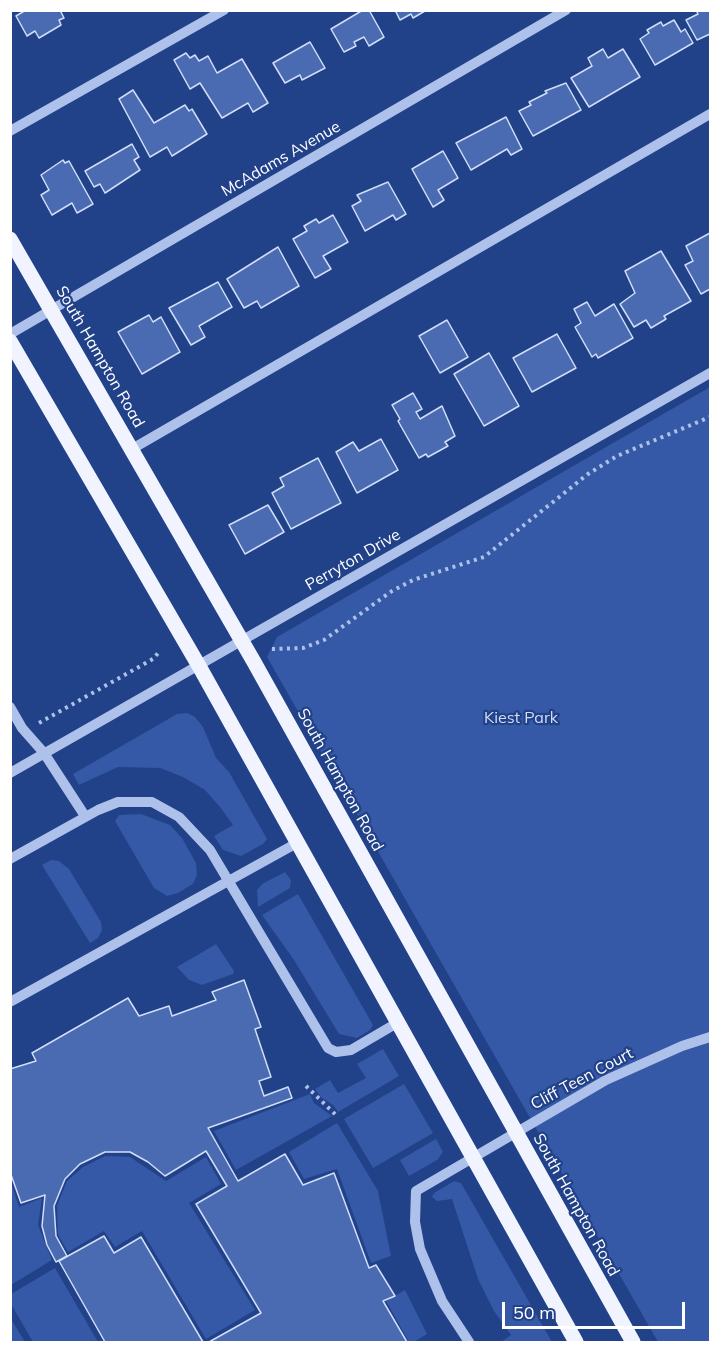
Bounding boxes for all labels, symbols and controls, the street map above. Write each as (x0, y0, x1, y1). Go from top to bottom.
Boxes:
street label: McAdams Avenue (218, 117, 344, 201)
street label: South Hampton Road (52, 283, 148, 431)
street label: Perryton Drive (302, 525, 404, 595)
street label: South Hampton Road (293, 705, 387, 855)
park label: Kiest Park (484, 708, 558, 728)
street label: Cliff Teen Court (527, 1044, 637, 1114)
street label: South Hampton Road (529, 1130, 623, 1280)
scale bar (505, 1290, 688, 1328)
text: 50 m (513, 1301, 555, 1324)

